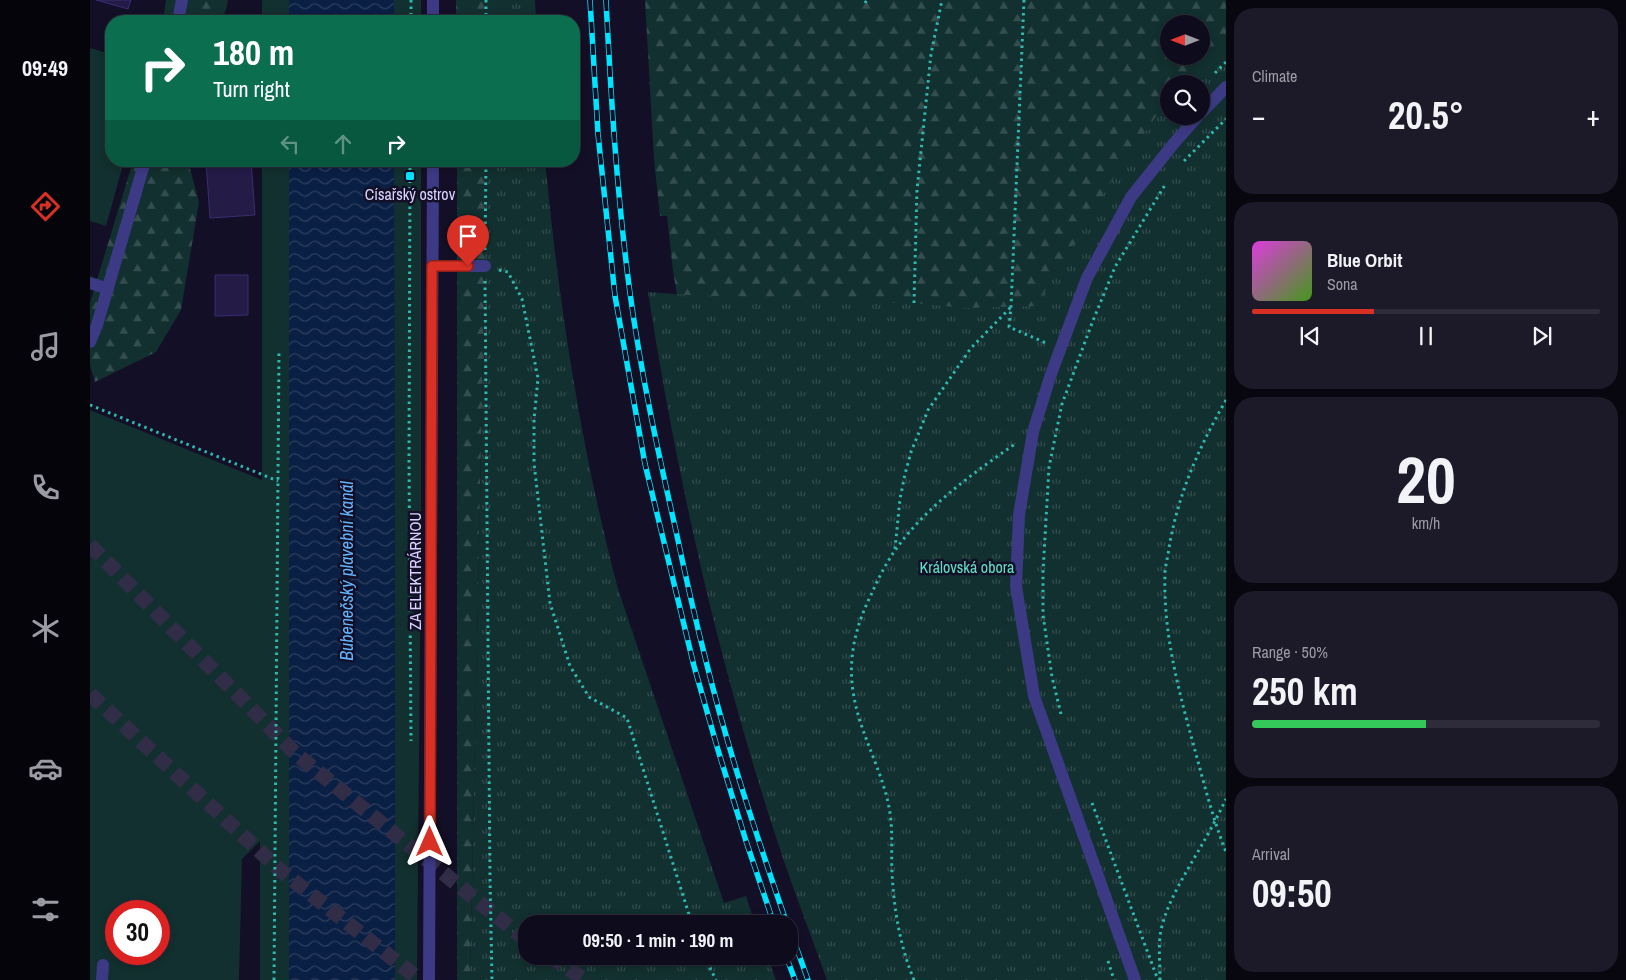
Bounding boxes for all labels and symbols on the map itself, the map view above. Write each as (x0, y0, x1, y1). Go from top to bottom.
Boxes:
north arrow (1160, 15, 1210, 65)
marker: Císařský ostrov (404, 170, 416, 182)
place label: Císařský ostrov (365, 183, 456, 205)
pin (447, 215, 489, 266)
water label: Bubenečský plavební kanál (334, 480, 359, 661)
street label: ZA ELEKTRÁRNOU (404, 512, 426, 630)
park label: Královská obora (920, 556, 1015, 578)
position arrow (403, 815, 455, 867)
speed limit sign: 30 (105, 900, 170, 965)

